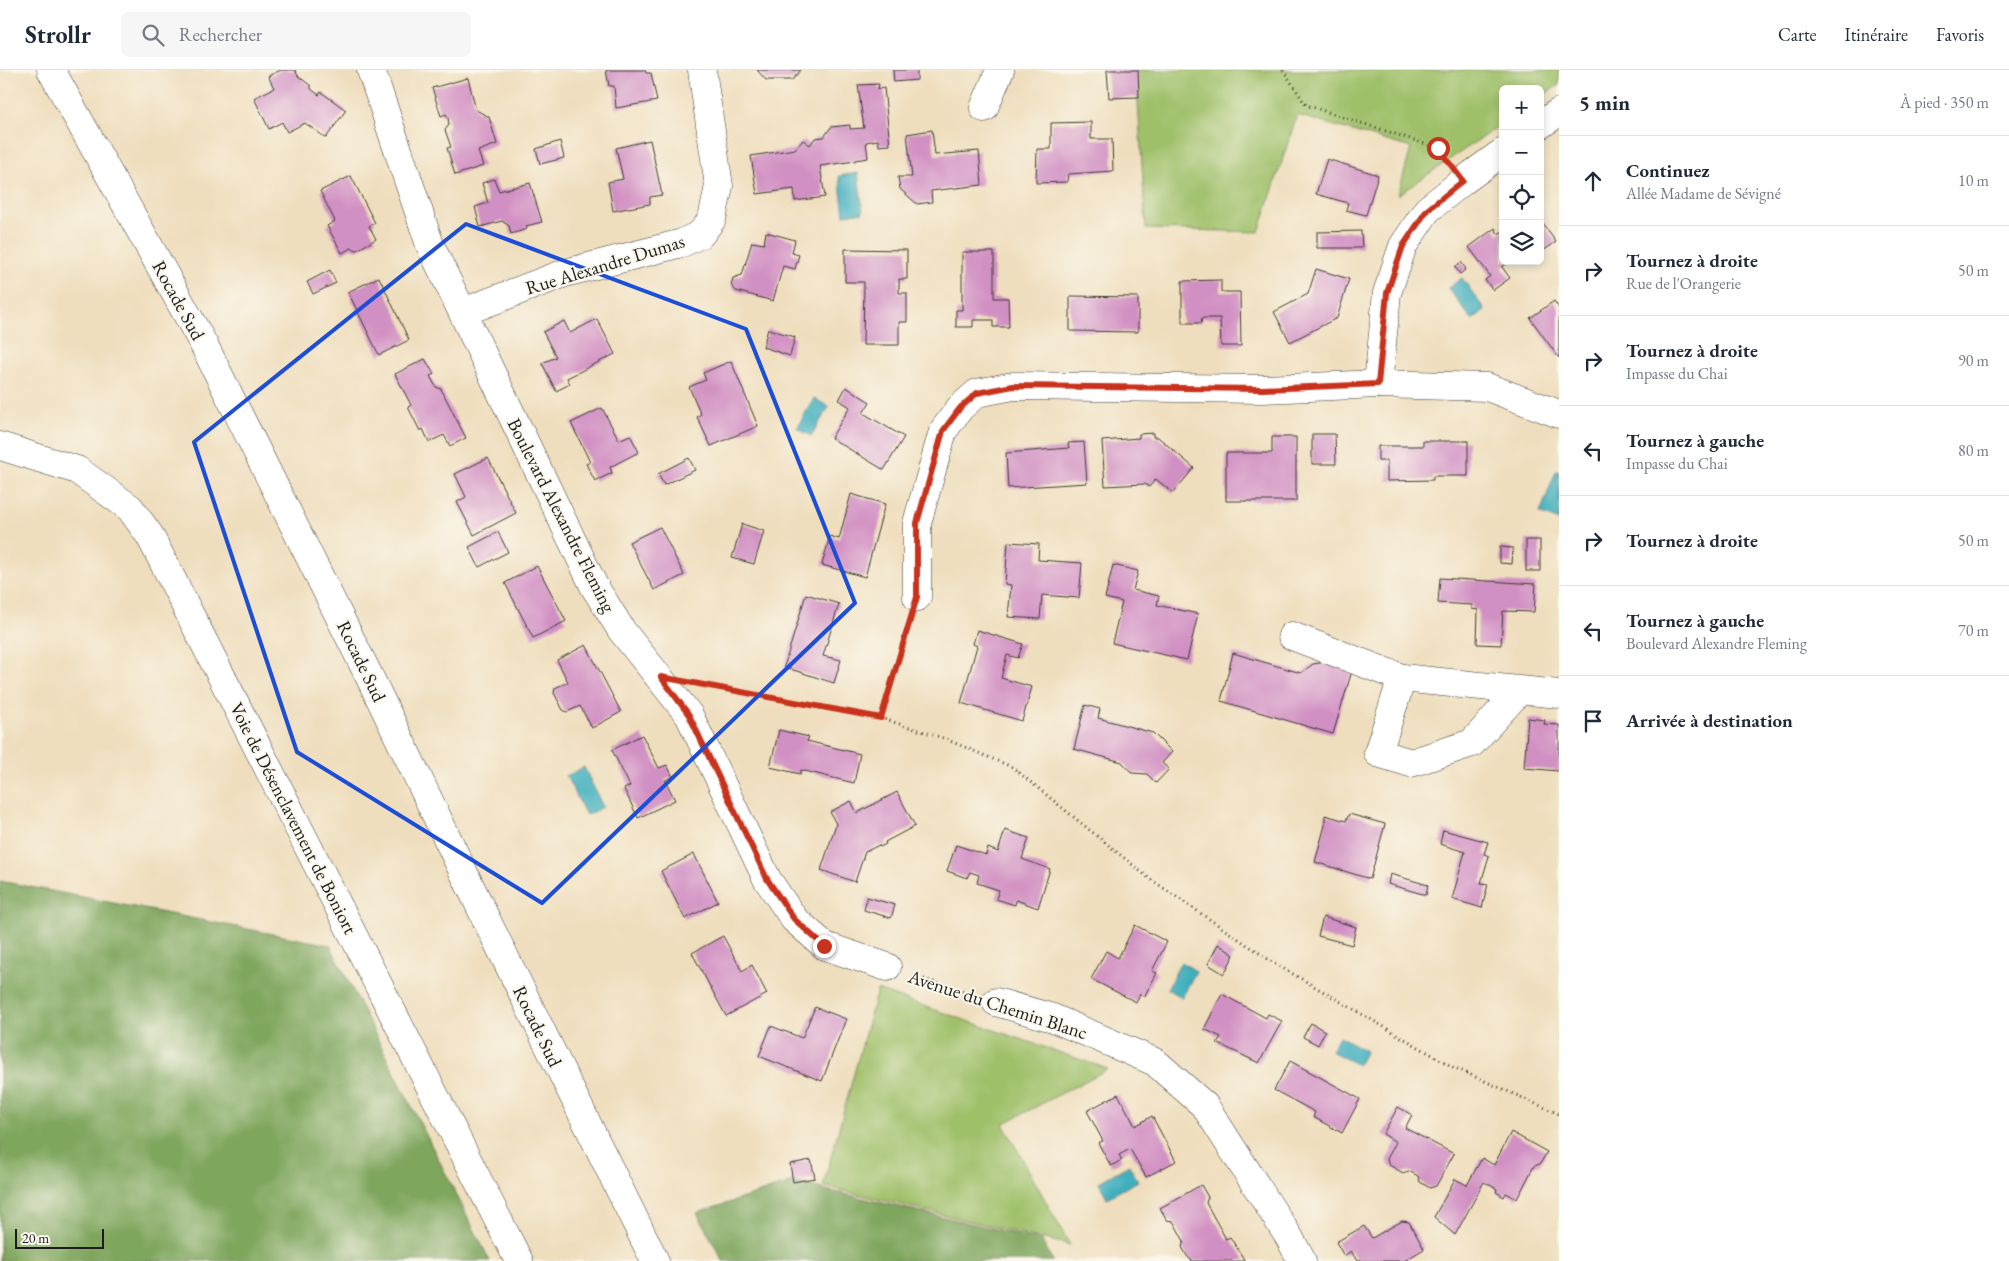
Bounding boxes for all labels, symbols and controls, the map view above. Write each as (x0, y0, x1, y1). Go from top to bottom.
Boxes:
search box (121, 12, 471, 57)
text: Strollr (25, 19, 91, 50)
icon: search (139, 21, 167, 49)
text: Rechercher (179, 22, 262, 47)
text: Carte (1778, 23, 1817, 46)
text: Itinéraire (1845, 23, 1908, 46)
text: Favoris (1936, 23, 1984, 46)
map controls (1499, 85, 1544, 265)
button: + (1499, 85, 1544, 130)
text: 5 min (1579, 89, 1630, 116)
text: À pied · 350 m (1900, 92, 1989, 113)
button: − (1499, 130, 1544, 175)
route start (1427, 137, 1450, 160)
text: Continuez (1626, 158, 1710, 183)
icon: ahead (1579, 167, 1607, 195)
text: 10 m (1958, 170, 1989, 191)
button: locate (1499, 175, 1544, 220)
text: Allée Madame de Sévigné (1626, 183, 1781, 204)
button: layers (1499, 220, 1544, 265)
street label: Rue Alexandre Dumas (523, 228, 688, 301)
text: Tournez à droite (1626, 248, 1758, 273)
street label: Rocade Sud (146, 256, 211, 345)
icon: right (1579, 257, 1607, 285)
text: 50 m (1958, 260, 1989, 281)
text: Rue de l'Orangerie (1626, 273, 1741, 294)
text: Tournez à droite (1626, 338, 1758, 363)
icon: right (1579, 347, 1607, 375)
text: 90 m (1958, 350, 1989, 371)
text: Impasse du Chai (1626, 363, 1728, 384)
street label: Boulevard Alexandre Fleming (502, 414, 622, 617)
text: Tournez à gauche (1626, 428, 1764, 453)
icon: left (1579, 437, 1607, 465)
text: 80 m (1958, 440, 1989, 461)
text: Impasse du Chai (1626, 453, 1728, 474)
icon: right (1579, 527, 1607, 555)
text: Tournez à droite (1626, 528, 1758, 553)
text: 50 m (1958, 530, 1989, 551)
text: Tournez à gauche (1626, 608, 1764, 633)
street label: Rocade Sud (331, 617, 392, 706)
icon: left (1579, 617, 1607, 645)
text: 70 m (1958, 620, 1989, 641)
text: Boulevard Alexandre Fleming (1626, 633, 1807, 654)
street label: Voie de Désenclavement de Boniort (224, 698, 363, 938)
icon: arrive (1579, 707, 1607, 735)
text: Arrivée à destination (1626, 708, 1793, 733)
route end (813, 935, 836, 958)
street label: Avenue du Chemin Blanc (904, 963, 1091, 1045)
street label: Rocade Sud (507, 982, 568, 1071)
scale bar (15, 1226, 104, 1249)
text: 20 m (22, 1229, 49, 1247)

